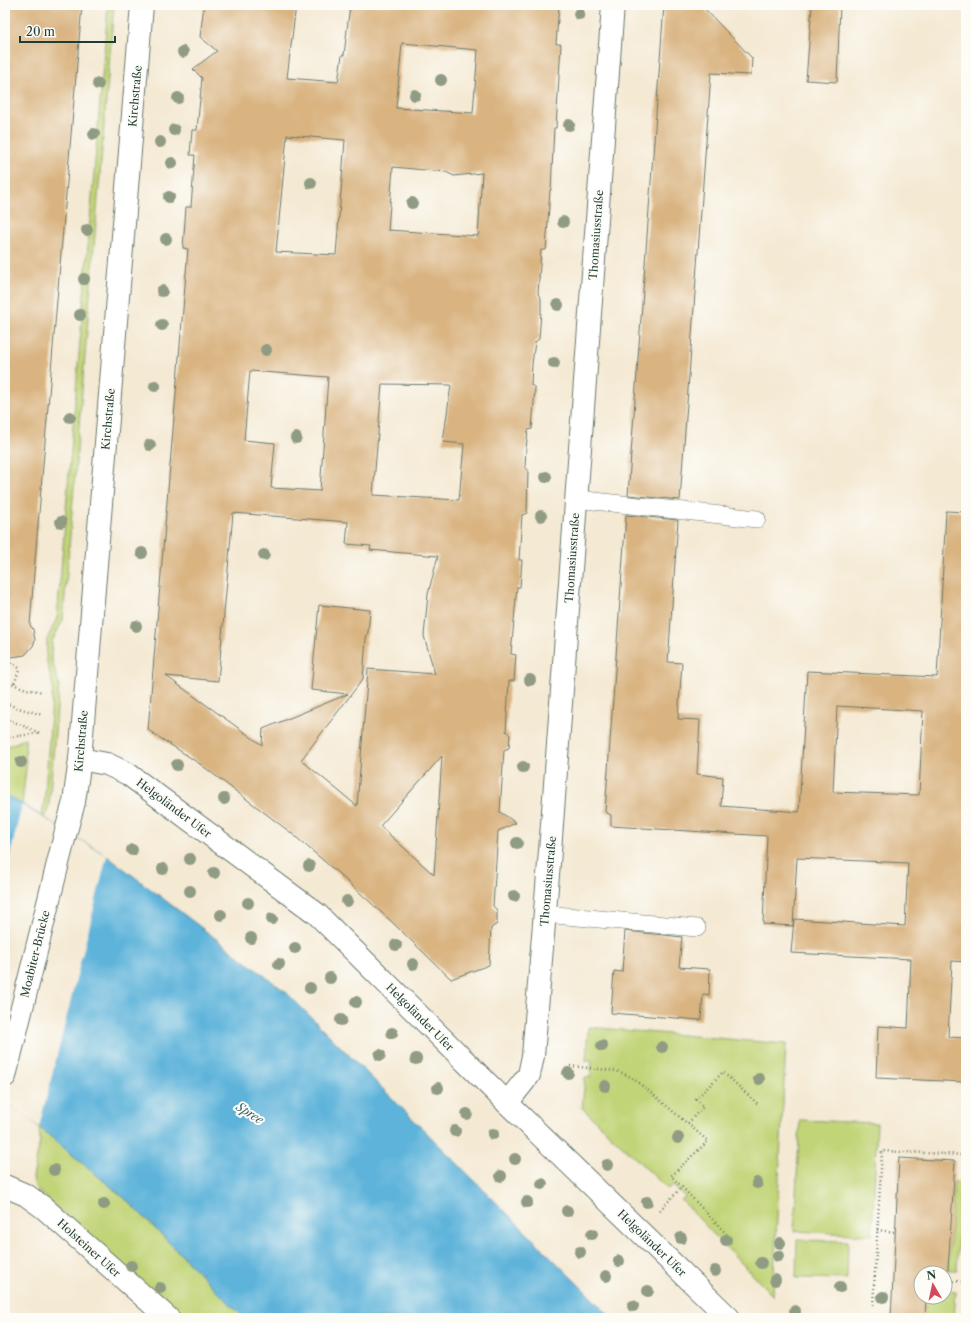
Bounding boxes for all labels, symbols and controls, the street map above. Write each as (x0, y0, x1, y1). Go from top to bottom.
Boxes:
scale bar (20, 18, 115, 44)
text: 20 m (26, 24, 55, 39)
street label: Kirchstraße (125, 65, 145, 127)
street label: Thomasiusstraße (586, 189, 606, 281)
street label: Kirchstraße (98, 388, 118, 450)
street label: Thomasiusstraße (562, 512, 582, 604)
street label: Kirchstraße (71, 710, 91, 772)
street label: Helgoländer Ufer (134, 775, 215, 841)
street label: Thomasiusstraße (537, 835, 559, 927)
street label: Moabiter-Brücke (17, 909, 53, 999)
street label: Helgoländer Ufer (383, 980, 457, 1054)
water label: Spree (233, 1098, 267, 1128)
street label: Helgoländer Ufer (615, 1207, 690, 1280)
street label: Holsteiner Ufer (54, 1216, 124, 1280)
north arrow (913, 1265, 953, 1305)
text: N (926, 1267, 938, 1283)

